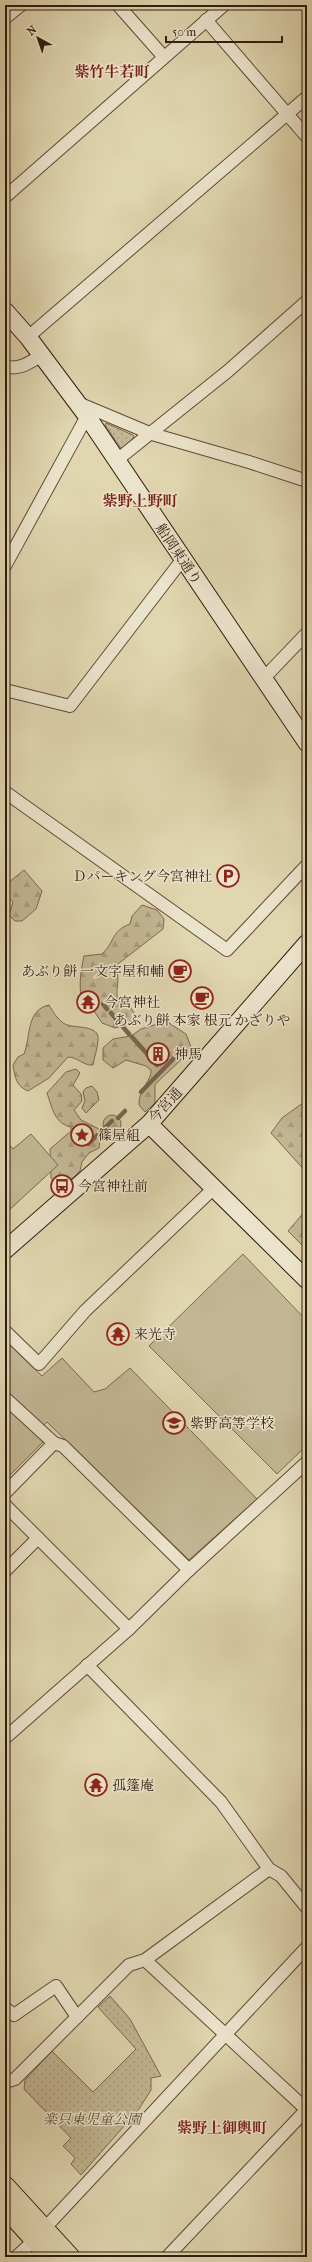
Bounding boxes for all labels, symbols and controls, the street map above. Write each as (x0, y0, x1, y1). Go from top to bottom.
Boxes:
north arrow (18, 18, 58, 58)
scale bar (166, 18, 282, 44)
text: N (25, 23, 40, 38)
text: 50 m (172, 25, 196, 39)
district label: 紫竹牛若町 (74, 63, 150, 81)
district label: 紫野上野町 (102, 492, 178, 510)
street label: 船岡東通り (152, 521, 205, 588)
parking icon: Ｄパーキング今宮神社 (215, 863, 241, 889)
place label: Ｄパーキング今宮神社 (72, 868, 212, 885)
cafe icon: あぶり餅 一文字屋和輔 (167, 958, 193, 984)
place label: あぶり餅 一文字屋和輔 (21, 963, 164, 980)
cafe icon: あぶり餅 本家 根元 かざりや (189, 985, 215, 1011)
temple icon: 今宮神社 (75, 989, 101, 1015)
place label: 今宮神社 (104, 994, 160, 1011)
place label: あぶり餅 本家 根元 かざりや (113, 1012, 291, 1029)
building icon: 神馬 (145, 1041, 171, 1067)
place label: 神馬 (174, 1046, 202, 1063)
street label: 今宮通 (145, 1084, 186, 1127)
place icon: 篠屋組 (69, 1122, 95, 1148)
place label: 篠屋組 (98, 1127, 140, 1144)
bus stop icon: 今宮神社前 (49, 1173, 75, 1199)
place label: 今宮神社前 (78, 1178, 148, 1195)
temple icon: 来光寺 (105, 1321, 131, 1347)
place label: 来光寺 (134, 1326, 176, 1343)
school or university icon: 紫野高等学校 (161, 1410, 187, 1436)
place label: 紫野高等学校 (190, 1415, 274, 1432)
temple icon: 孤篷庵 (83, 1772, 109, 1798)
place label: 孤篷庵 (112, 1777, 154, 1794)
park label: 楽只東児童公園 (43, 2111, 143, 2128)
district label: 紫野上御輿町 (177, 2119, 267, 2137)

